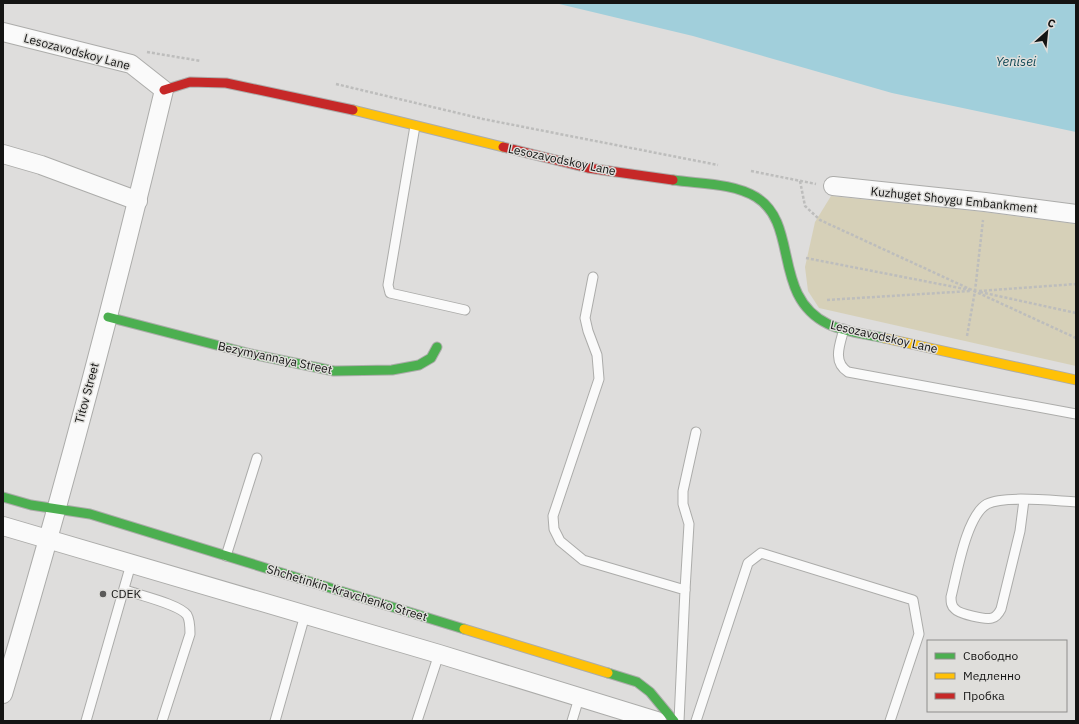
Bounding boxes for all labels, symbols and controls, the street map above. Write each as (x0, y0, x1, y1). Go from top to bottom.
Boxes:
north arrow (1027, 12, 1067, 52)
text: С (1045, 15, 1058, 31)
street label: Lesozavodskoy Lane (22, 30, 132, 73)
water label: Yenisei (996, 53, 1037, 70)
street label: Lesozavodskoy Lane (507, 141, 618, 178)
street label: Kuzhuget Shoygu Embankment (870, 183, 1038, 216)
street label: Lesozavodskoy Lane (829, 317, 940, 356)
street label: Bezymyannaya Street (217, 338, 334, 377)
street label: Titov Street (71, 361, 102, 425)
street label: Shchetinkin-Kravchenko Street (265, 561, 429, 624)
place label: CDEK (111, 586, 142, 601)
marker: CDEK (98, 589, 108, 599)
legend (927, 640, 1067, 712)
text: Свободно (963, 648, 1019, 663)
text: Медленно (963, 668, 1021, 683)
text: Пробка (963, 688, 1005, 703)

